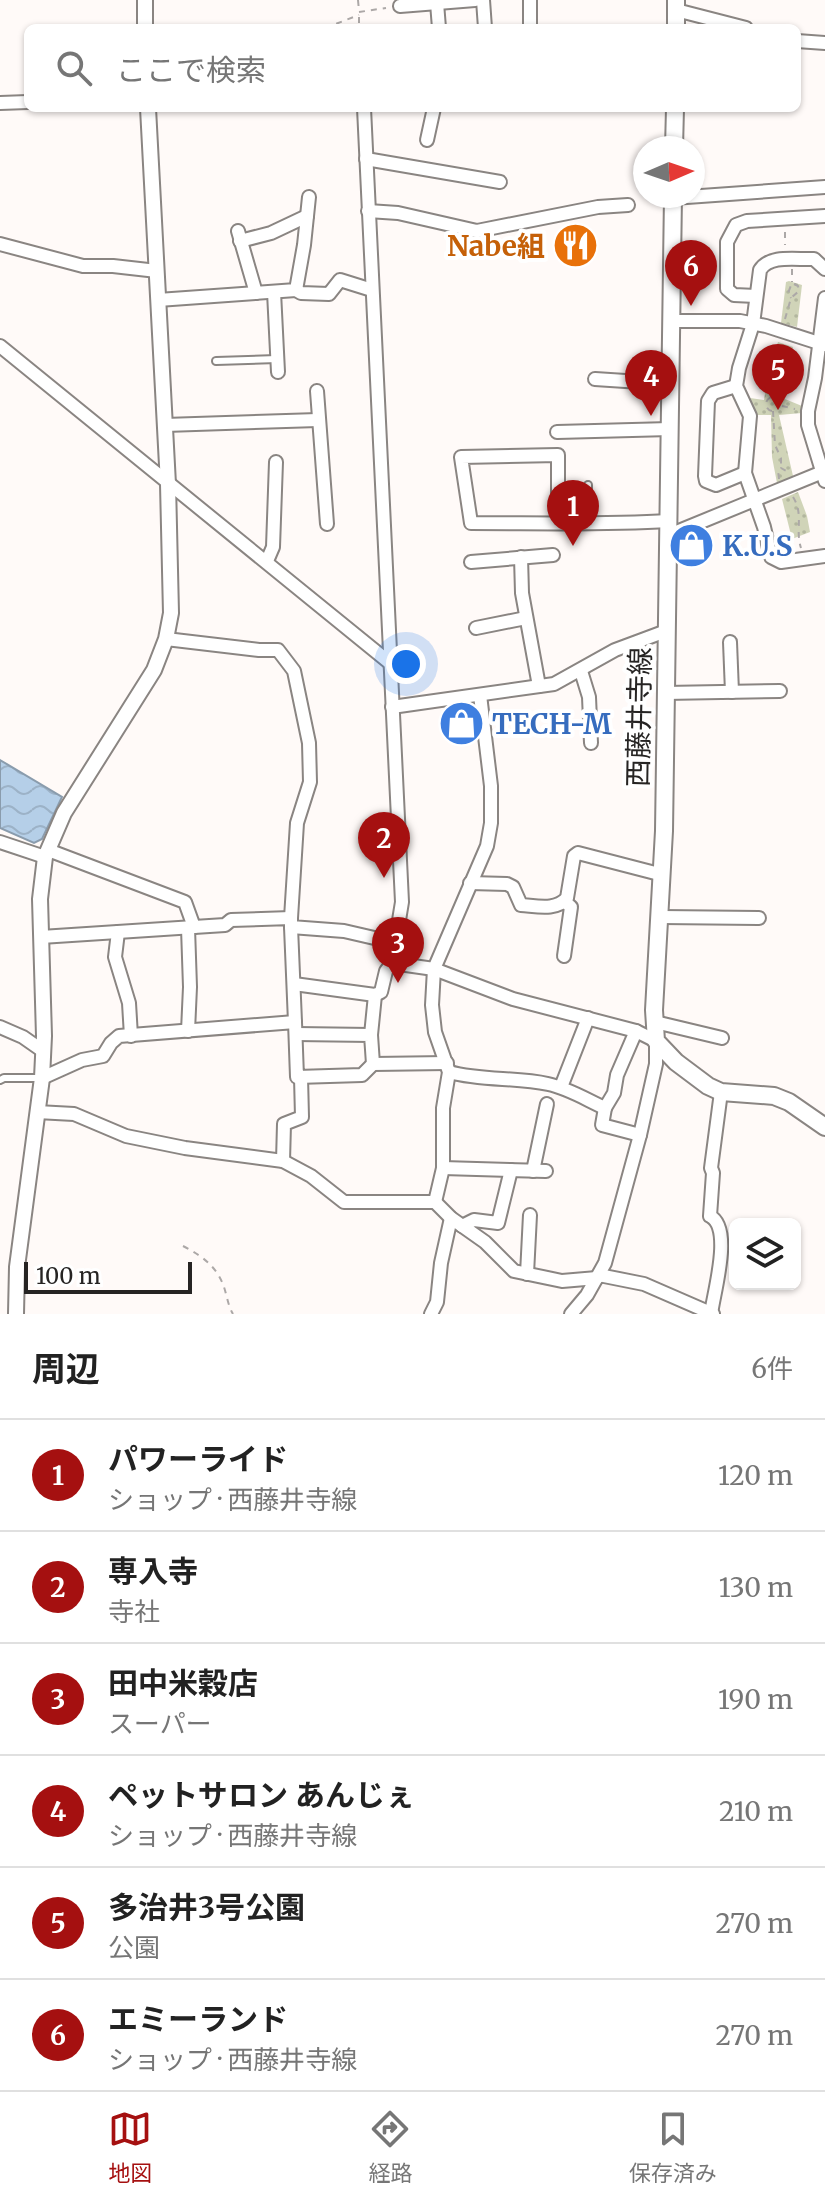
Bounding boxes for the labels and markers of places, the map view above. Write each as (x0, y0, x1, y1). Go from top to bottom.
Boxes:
restaurant icon: Nabe組 (552, 222, 600, 270)
place label: Nabe組 (447, 228, 545, 264)
pin: 6 (665, 240, 717, 306)
pin: 5 (752, 344, 804, 410)
pin: 4 (625, 350, 677, 416)
pin: 1 (547, 480, 599, 546)
shop icon: K.U.S (667, 522, 715, 570)
place label: K.U.S (722, 528, 792, 564)
shop icon: TECH-M (437, 700, 485, 748)
place label: TECH-M (492, 706, 612, 742)
pin: 2 (358, 812, 410, 878)
pin: 3 (372, 917, 424, 983)

